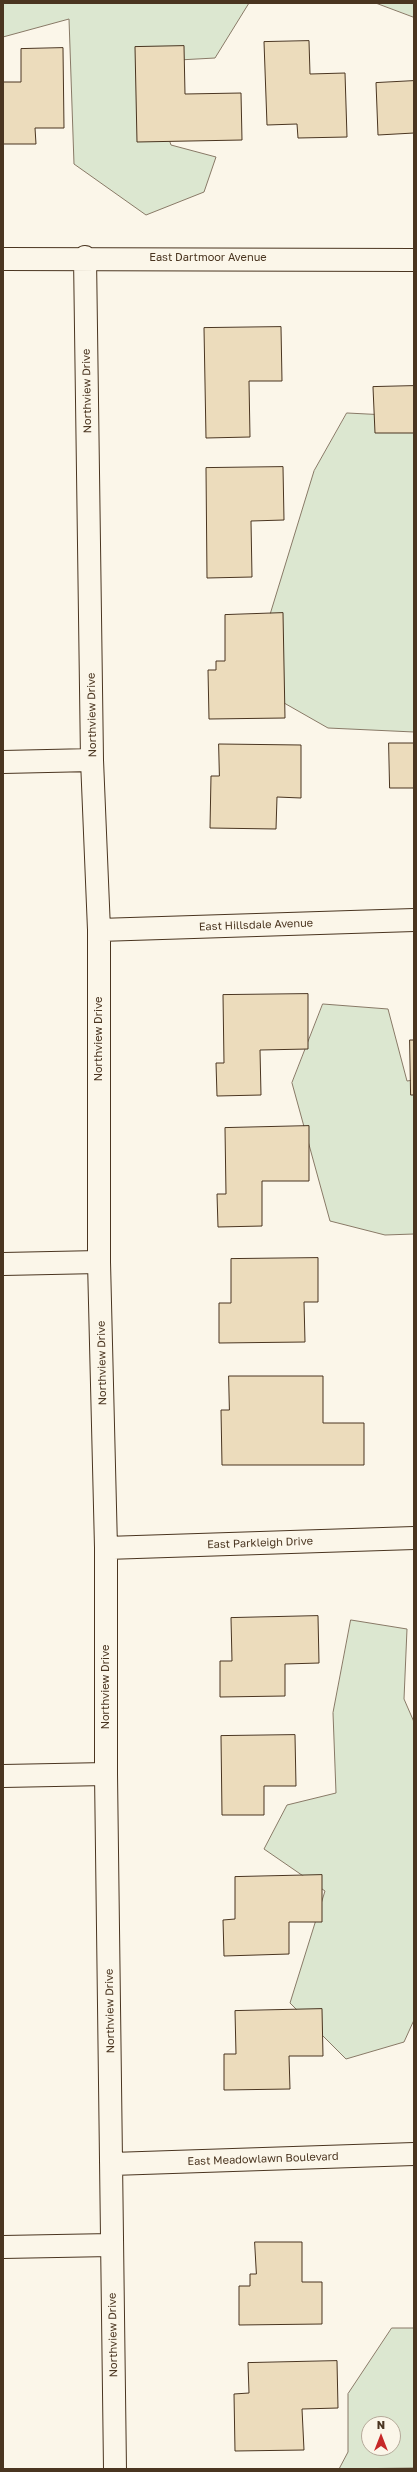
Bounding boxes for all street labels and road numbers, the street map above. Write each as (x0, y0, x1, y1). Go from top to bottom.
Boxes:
street label: East Dartmoor Avenue (149, 251, 267, 265)
street label: Northview Drive (80, 349, 94, 433)
street label: Northview Drive (85, 673, 99, 757)
street label: East Hillsdale Avenue (199, 916, 313, 934)
street label: Northview Drive (92, 997, 106, 1081)
street label: Northview Drive (95, 1321, 109, 1405)
street label: East Parkleigh Drive (207, 1535, 313, 1551)
street label: Northview Drive (99, 1645, 113, 1729)
street label: Northview Drive (103, 1969, 117, 2053)
street label: East Meadowlawn Boulevard (187, 2150, 339, 2168)
street label: Northview Drive (106, 2293, 120, 2377)

